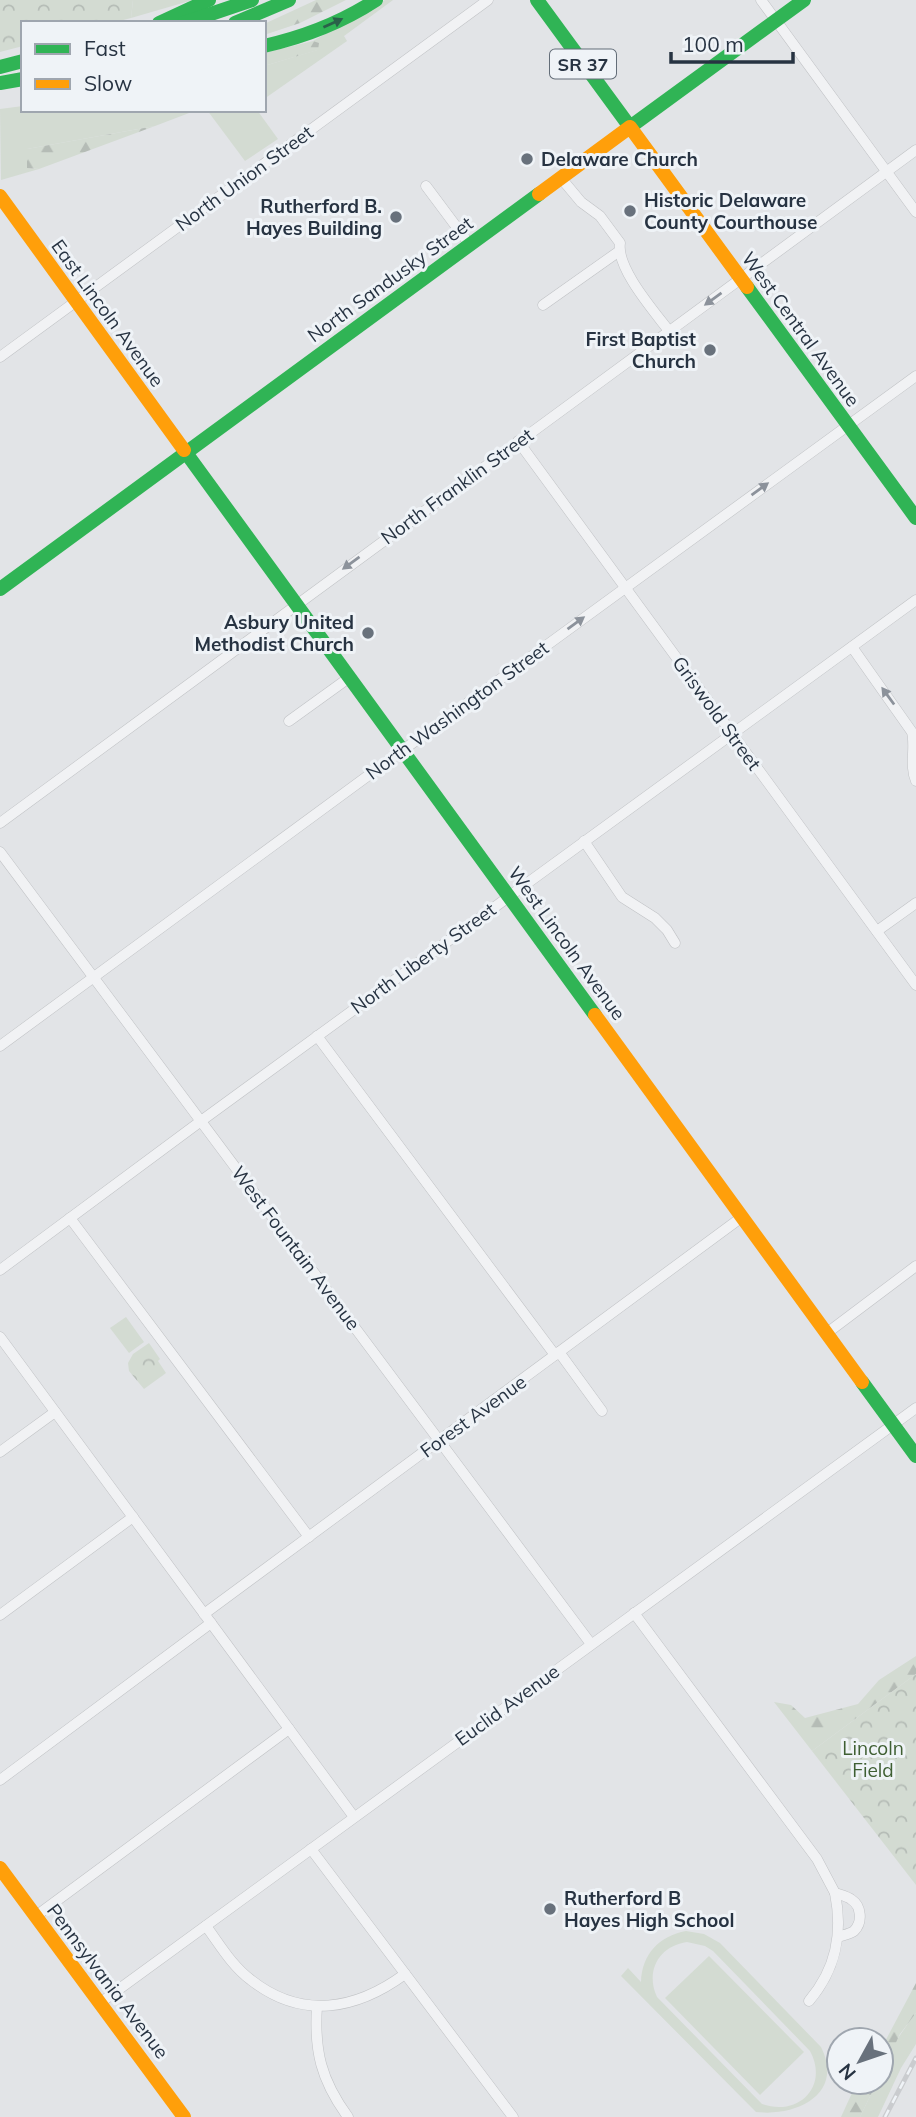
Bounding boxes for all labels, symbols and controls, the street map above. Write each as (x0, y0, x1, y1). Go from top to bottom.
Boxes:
one-way arrow (323, 17, 343, 29)
legend (21, 21, 266, 112)
scale bar (671, 21, 794, 65)
text: 100 m (682, 31, 744, 57)
text: Fast (84, 35, 126, 61)
road number: SR 37 (550, 50, 616, 78)
text: Slow (84, 70, 132, 96)
street label: North Union Street (171, 120, 318, 236)
place label: Delaware Church (541, 147, 698, 171)
marker: Delaware Church (519, 151, 535, 167)
place label: Historic Delaware County Courthouse (644, 188, 817, 234)
place label: Rutherford B. Hayes Building (246, 194, 382, 240)
marker: Historic Delaware County Courthouse (622, 203, 638, 219)
marker: Rutherford B. Hayes Building (388, 209, 404, 225)
street label: North Sandusky Street (303, 211, 478, 347)
street label: East Lincoln Avenue (46, 235, 170, 391)
street label: West Central Avenue (737, 247, 865, 411)
one-way arrow (704, 292, 722, 306)
place label: First Baptist Church (586, 327, 696, 373)
marker: First Baptist Church (702, 342, 718, 358)
street label: North Franklin Street (376, 422, 538, 549)
one-way arrow (751, 482, 769, 496)
one-way arrow (342, 556, 360, 570)
place label: Asbury United Methodist Church (194, 610, 354, 656)
one-way arrow (567, 616, 585, 630)
marker: Asbury United Methodist Church (360, 625, 376, 641)
street label: North Washington Street (361, 635, 553, 784)
street label: Griswold Street (668, 651, 767, 775)
one-way arrow (882, 687, 896, 705)
street label: West Lincoln Avenue (503, 861, 631, 1025)
street label: North Liberty Street (346, 897, 501, 1019)
street label: West Fountain Avenue (226, 1161, 366, 1335)
street label: Forest Avenue (415, 1369, 531, 1463)
street label: Euclid Avenue (450, 1659, 564, 1751)
park label: Lincoln Field (842, 1736, 904, 1782)
place label: Rutherford B Hayes High School (564, 1886, 735, 1932)
street label: Pennsylvania Avenue (42, 1899, 174, 2063)
marker: Rutherford B Hayes High School (542, 1901, 558, 1917)
north arrow (825, 2026, 895, 2096)
text: N (833, 2059, 861, 2085)

